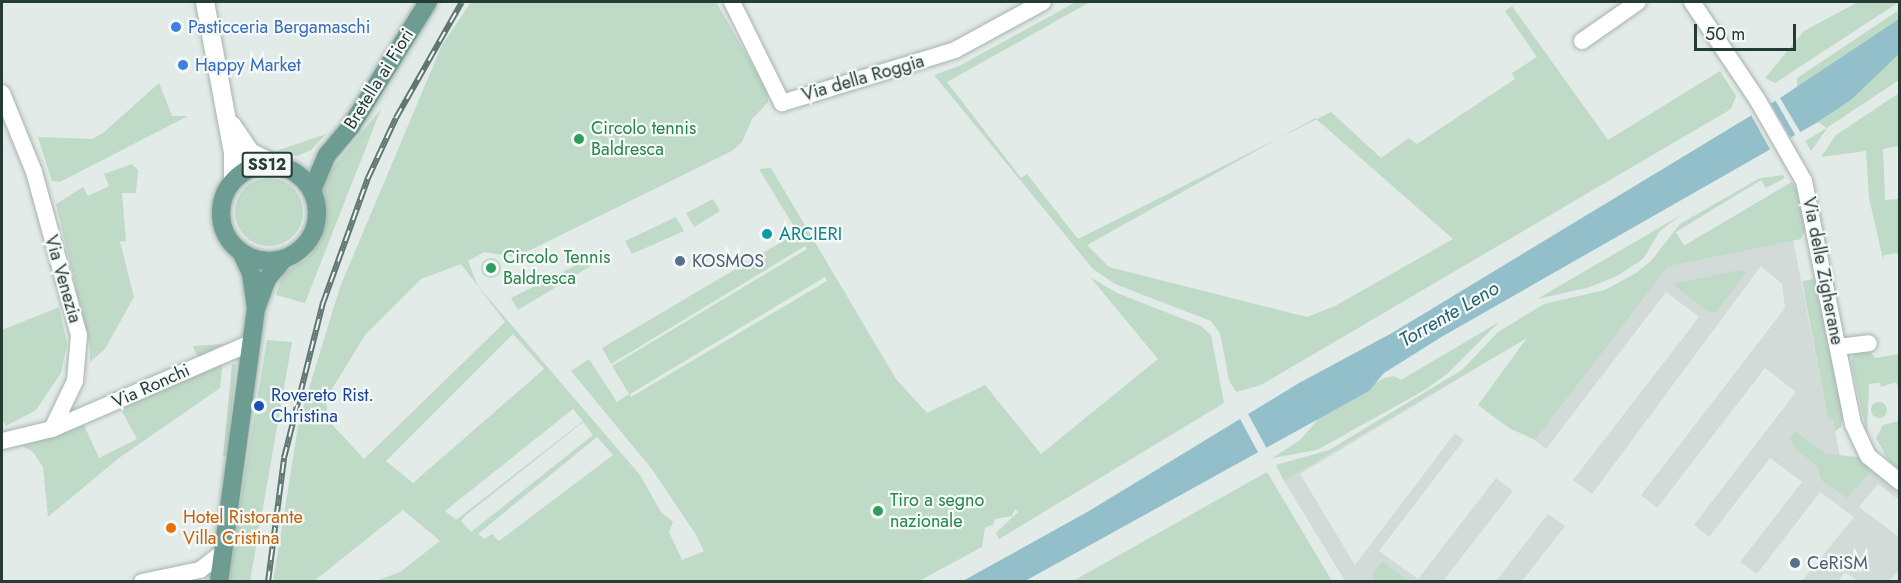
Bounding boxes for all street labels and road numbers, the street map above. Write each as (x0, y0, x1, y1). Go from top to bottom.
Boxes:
street label: Bretella ai Fiori (340, 25, 418, 133)
street label: Via della Roggia (799, 50, 927, 106)
road number: SS12 (242, 152, 292, 178)
street label: Via delle Zigherane (1798, 195, 1848, 347)
street label: Via Venezia (40, 233, 86, 325)
street label: Via Ronchi (109, 359, 193, 413)

